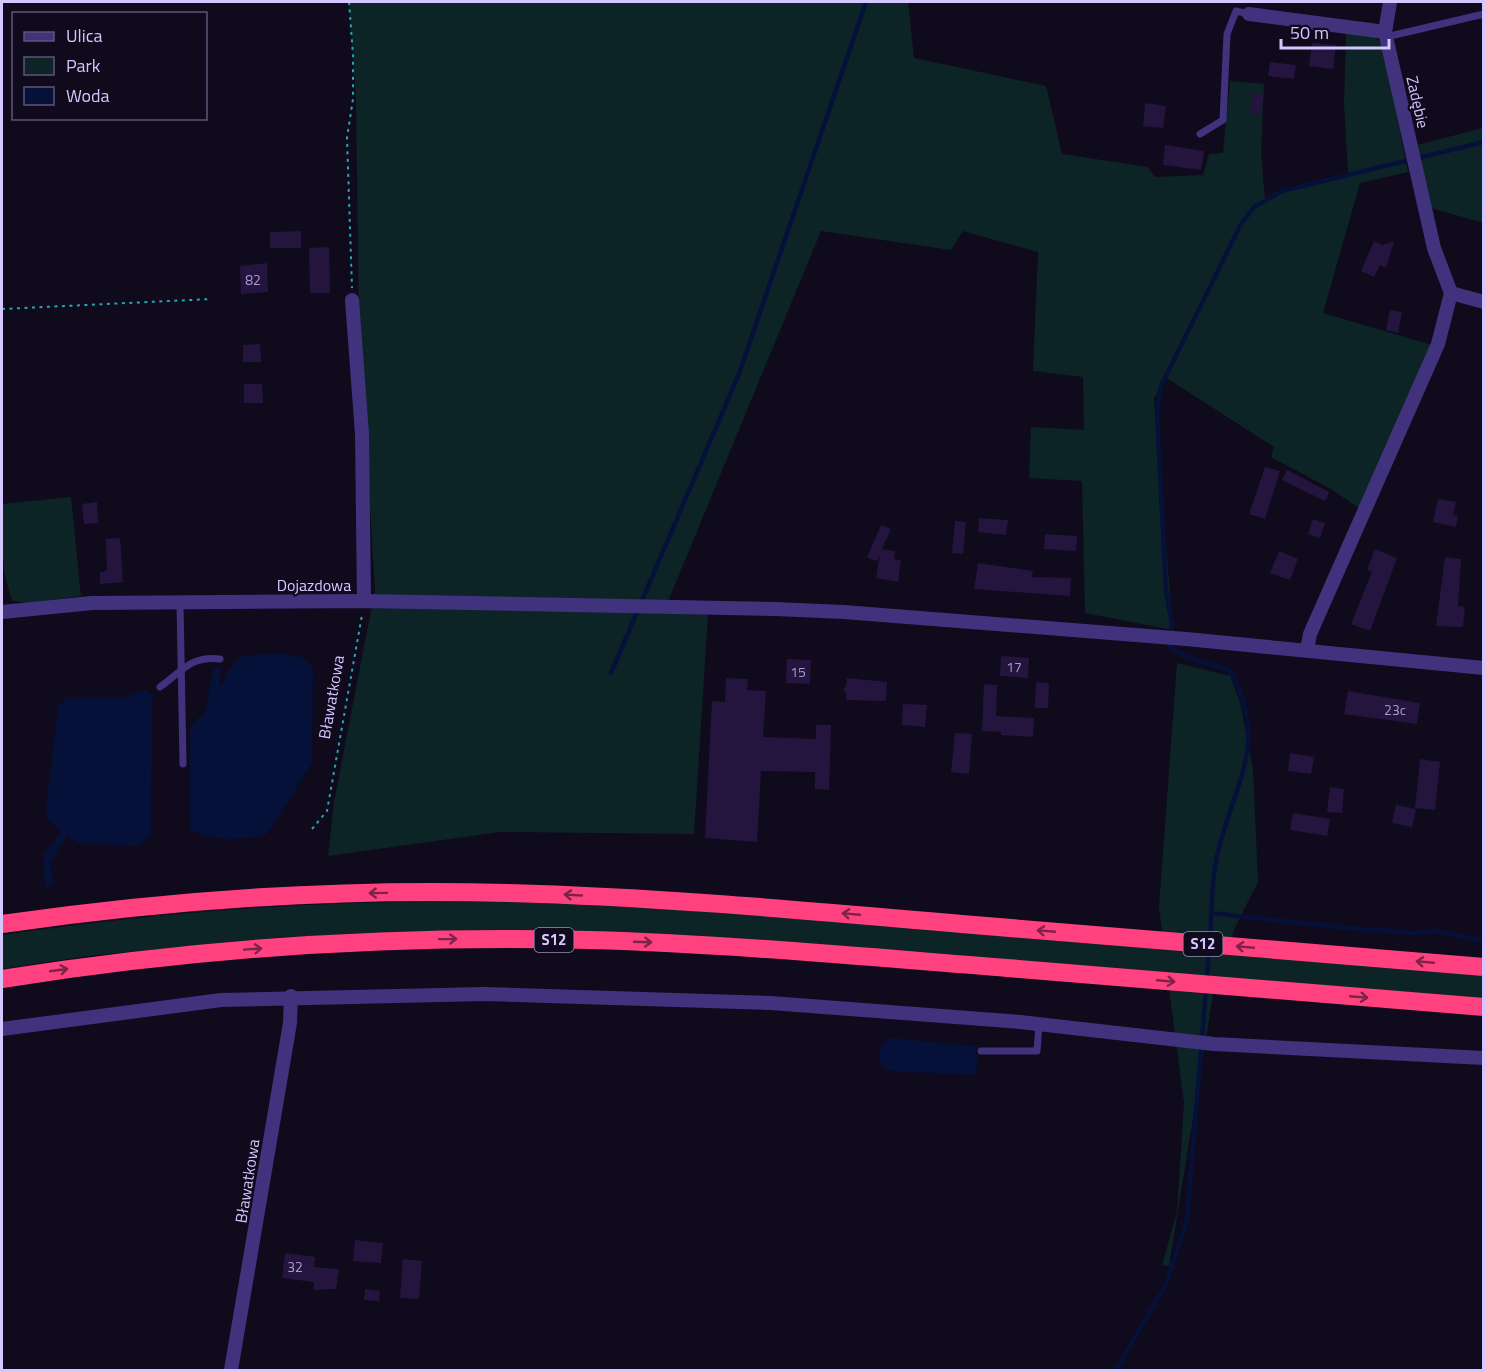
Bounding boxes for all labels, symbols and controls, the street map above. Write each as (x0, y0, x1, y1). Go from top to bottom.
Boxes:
legend (12, 12, 207, 120)
scale bar (1281, 12, 1389, 50)
text: 50 m (1290, 19, 1329, 46)
text: Ulica (66, 22, 103, 49)
text: Park (66, 52, 101, 79)
street label: Zadębie (1400, 73, 1436, 131)
text: Woda (66, 82, 110, 109)
house number: 82 (245, 269, 261, 290)
street label: Dojazdowa (277, 573, 351, 597)
street label: Bławatkowa (312, 653, 350, 741)
house number: 17 (1006, 656, 1022, 677)
house number: 15 (790, 661, 806, 682)
house number: 23c (1384, 699, 1406, 720)
one-way arrow (368, 887, 388, 899)
one-way arrow (563, 890, 583, 901)
one-way arrow (842, 909, 862, 920)
one-way arrow (1036, 925, 1056, 936)
road number: S12 (534, 928, 574, 952)
road number: S12 (1184, 932, 1222, 956)
one-way arrow (437, 934, 457, 945)
one-way arrow (632, 937, 652, 948)
one-way arrow (1235, 941, 1255, 952)
one-way arrow (243, 943, 263, 954)
one-way arrow (1416, 956, 1436, 967)
one-way arrow (49, 965, 69, 976)
one-way arrow (1155, 976, 1175, 987)
one-way arrow (1348, 992, 1368, 1003)
street label: Bławatkowa (229, 1137, 265, 1225)
house number: 32 (287, 1256, 303, 1277)

